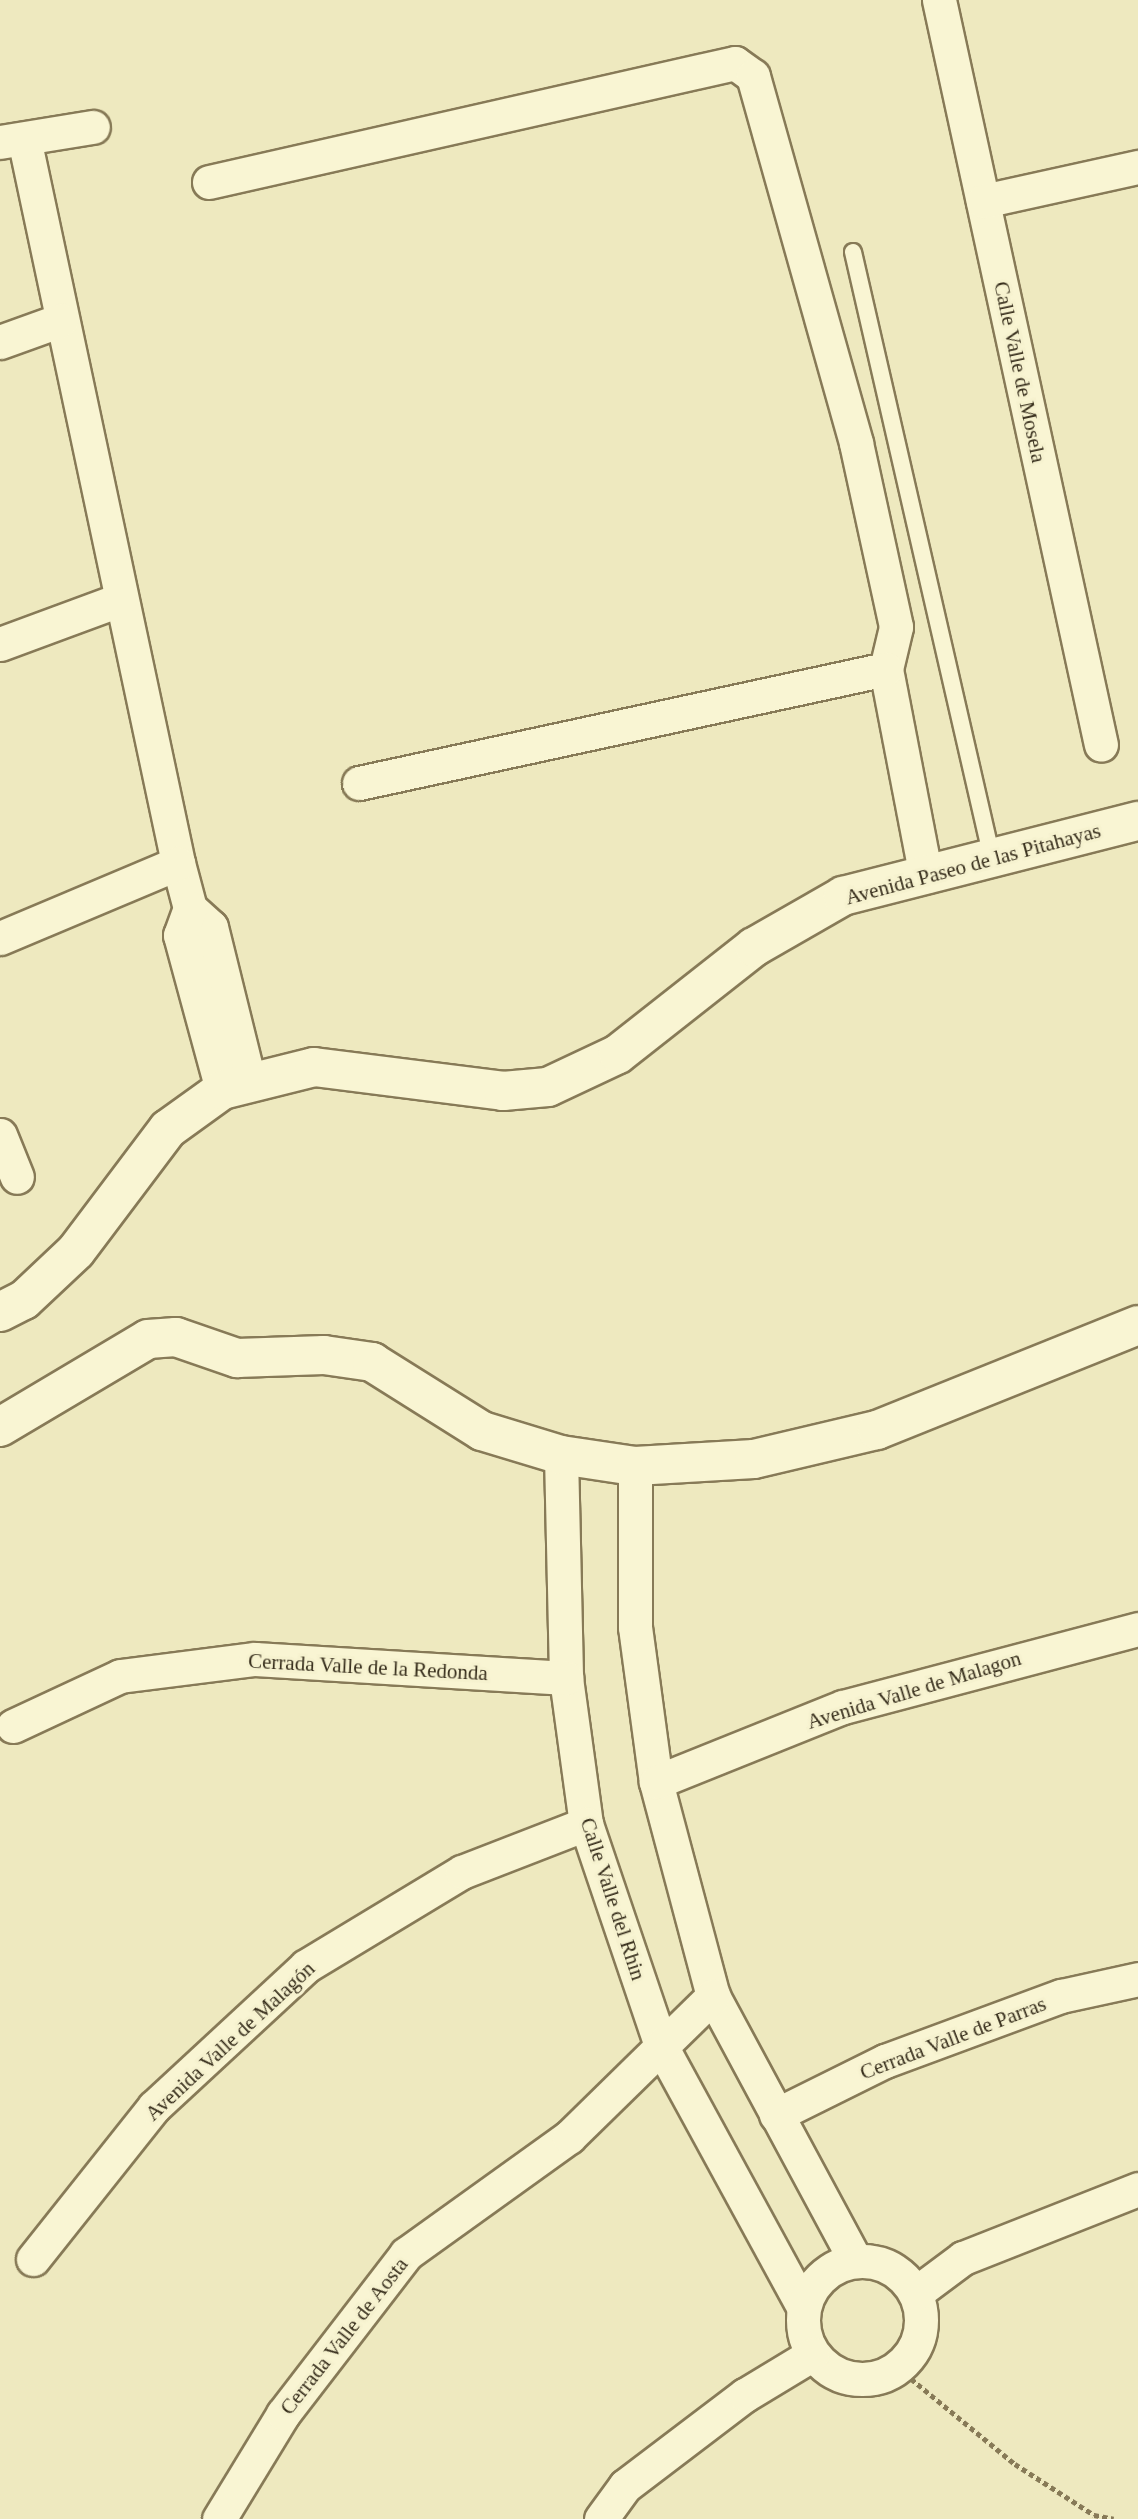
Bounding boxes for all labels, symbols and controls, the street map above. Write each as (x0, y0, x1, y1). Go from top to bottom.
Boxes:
street label: Calle Valle de Mosela (988, 279, 1052, 465)
street label: Avenida Paseo de las Pitahayas (843, 818, 1103, 910)
street label: Avenida Valle de Malagon (804, 1645, 1024, 1735)
street label: Cerrada Valle de la Redonda (247, 1648, 489, 1686)
street label: Calle Valle del Rhin (575, 1814, 651, 1984)
street label: Avenida Valle de Malagón (140, 1956, 320, 2126)
street label: Cerrada Valle de Parras (856, 1991, 1050, 2085)
street label: Cerrada Valle de Aosta (274, 2252, 414, 2420)

